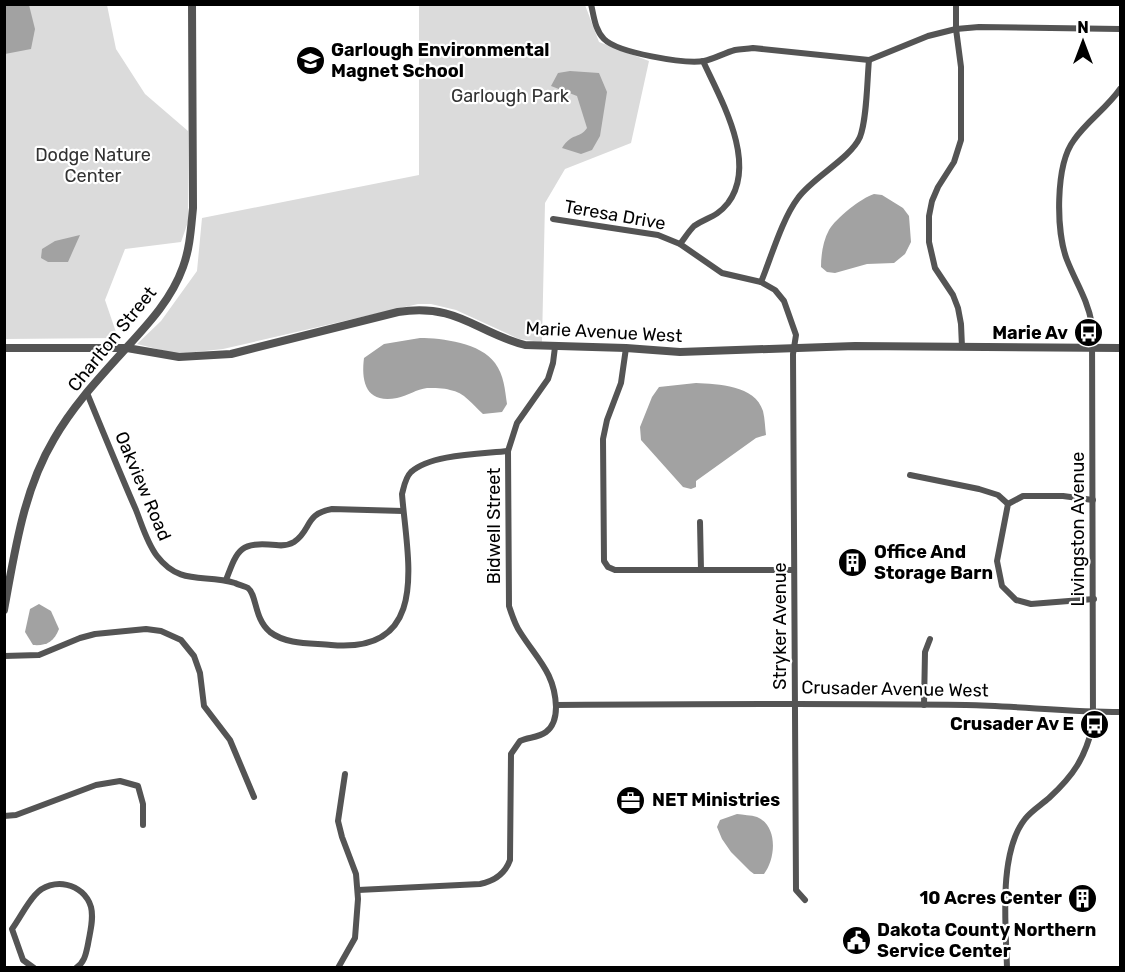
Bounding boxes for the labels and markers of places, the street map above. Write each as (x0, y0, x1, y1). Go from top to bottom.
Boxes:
place label: Garlough Environmental Magnet School (331, 39, 550, 82)
school or university icon: Garlough Environmental Magnet School (294, 44, 326, 76)
bus stop icon: Marie Av (1073, 317, 1105, 349)
place label: Marie Av (992, 322, 1068, 344)
place label: Office And Storage Barn (874, 541, 993, 584)
building icon: Office And Storage Barn (837, 546, 869, 578)
bus stop icon: Crusader Av E (1079, 708, 1111, 740)
place label: Crusader Av E (950, 713, 1074, 735)
office icon: NET Ministries (615, 784, 647, 816)
place label: NET Ministries (652, 789, 780, 811)
building icon: 10 Acres Center (1067, 882, 1099, 914)
place label: 10 Acres Center (919, 887, 1062, 909)
place label: Dakota County Northern Service Center (877, 919, 1096, 962)
public building icon: Dakota County Northern Service Center (840, 924, 872, 956)

